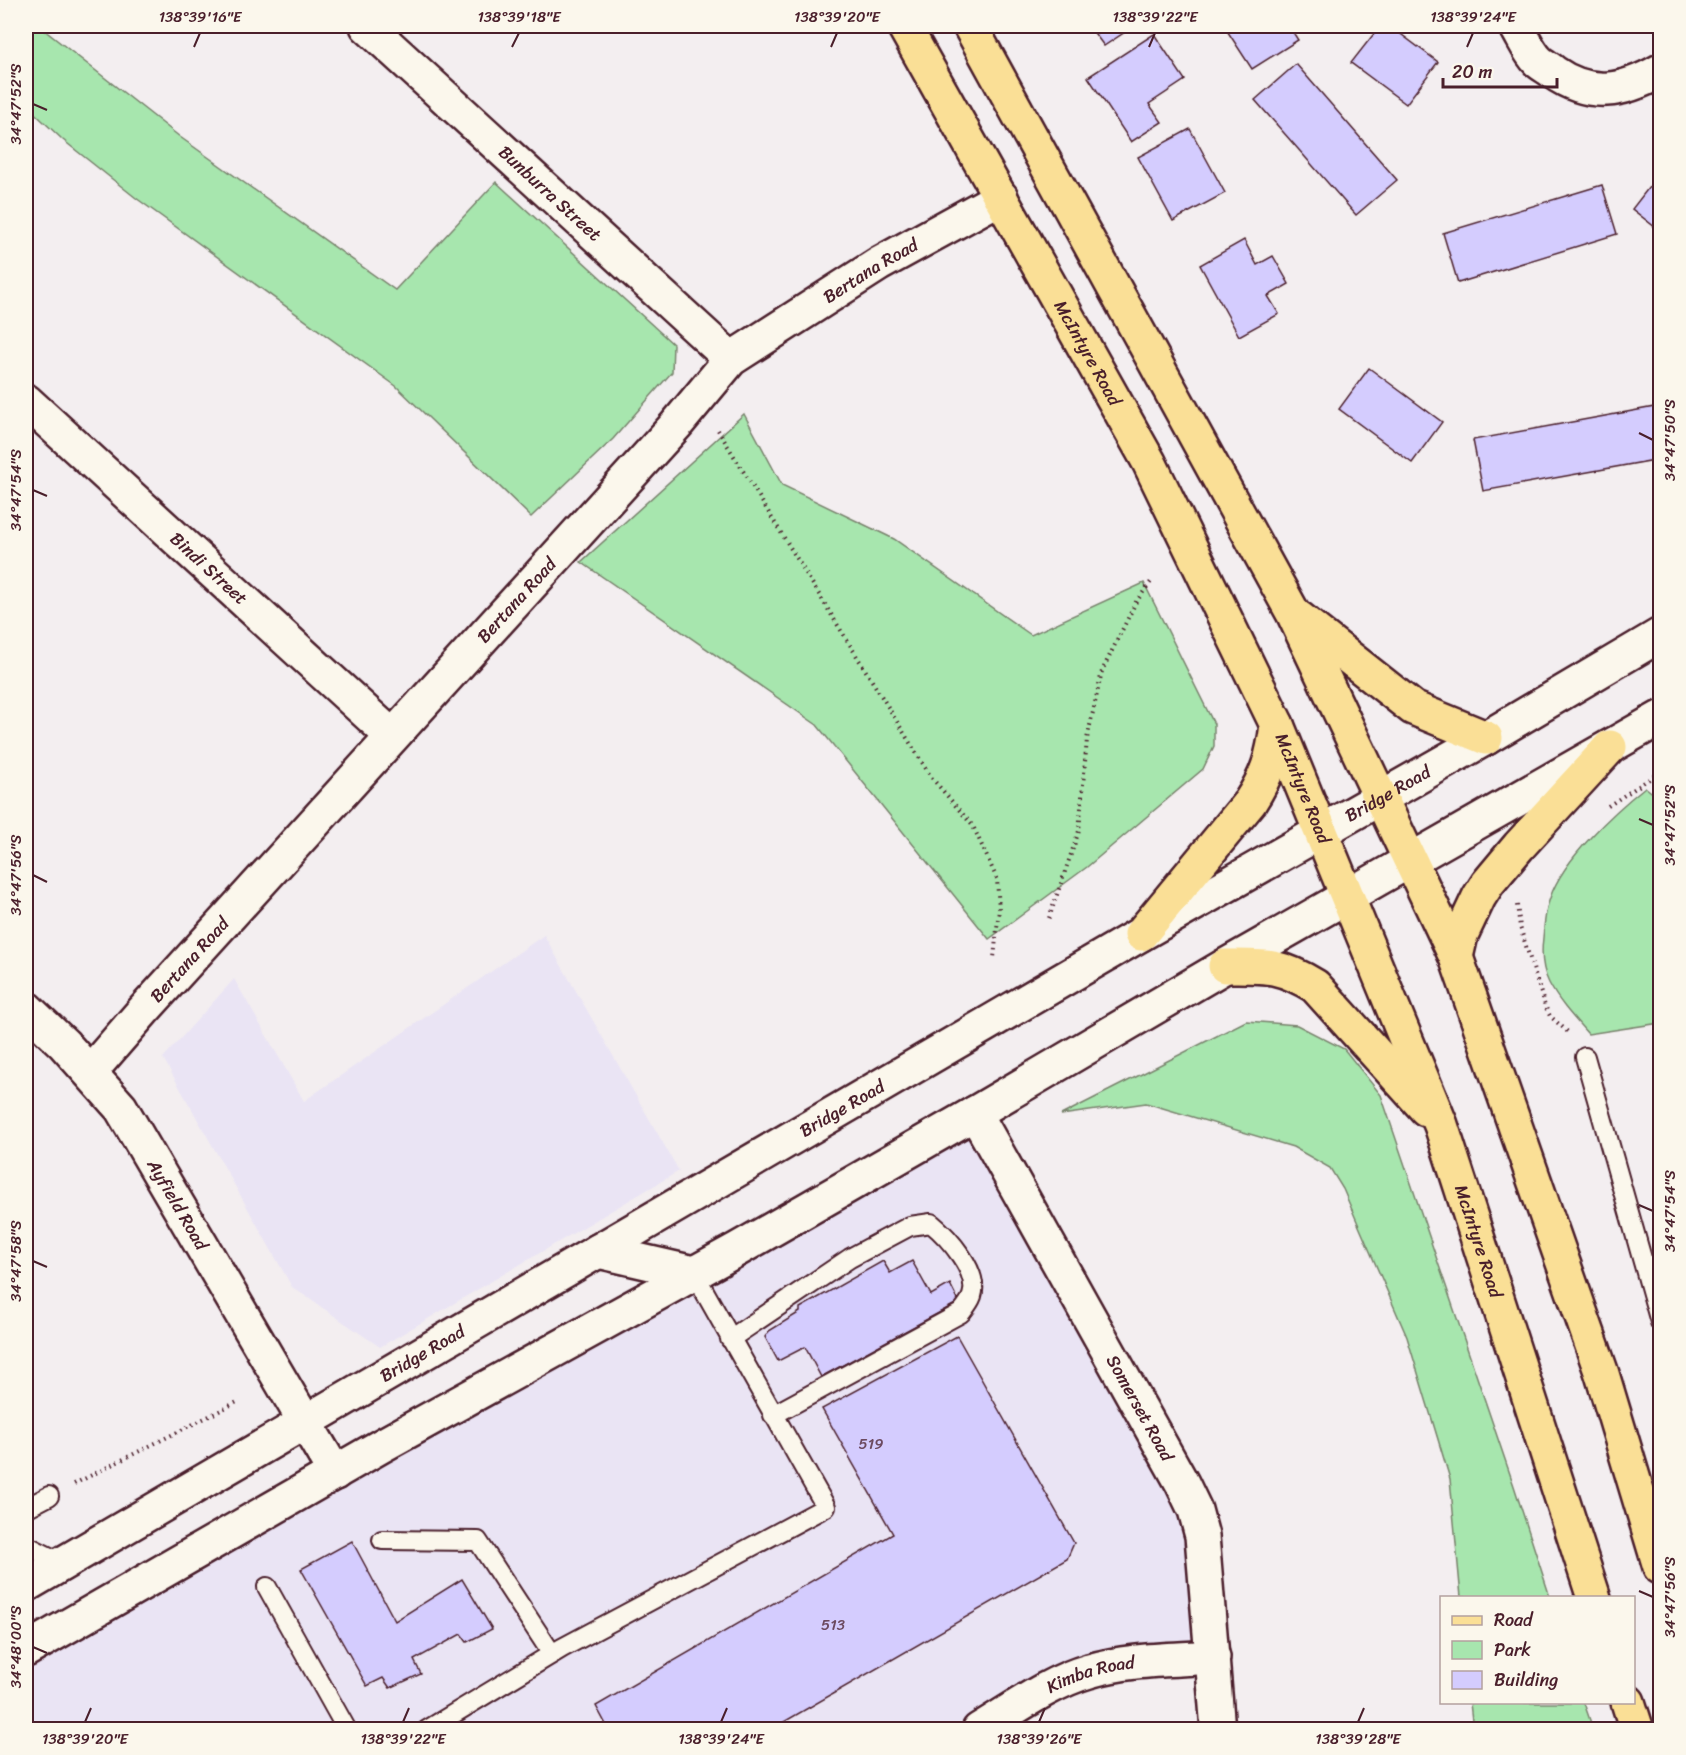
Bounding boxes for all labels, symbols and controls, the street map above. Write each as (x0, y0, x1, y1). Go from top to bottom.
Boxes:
text: 138°39'16"E (159, 4, 243, 30)
text: 138°39'18"E (477, 4, 562, 30)
text: 138°39'20"E (794, 4, 882, 30)
text: 138°39'22"E (1112, 4, 1199, 30)
text: 138°39'24"E (1430, 4, 1518, 30)
scale bar (1443, 51, 1557, 89)
text: 20 m (1452, 56, 1492, 88)
text: 34°47'52"S (3, 63, 29, 145)
street label: Bunburra Street (491, 137, 609, 250)
street label: Bertana Road (816, 229, 926, 312)
street label: McIntyre Road (1045, 294, 1131, 413)
text: 34°47'50"S (1657, 399, 1683, 481)
text: 34°47'54"S (3, 449, 29, 531)
street label: Bindi Street (162, 524, 256, 613)
street label: Bertana Road (469, 549, 565, 651)
street label: McIntyre Road (1266, 728, 1341, 850)
street label: Bridge Road (1339, 756, 1438, 831)
text: 34°47'52"S (1657, 784, 1683, 866)
text: 34°47'56"S (3, 834, 29, 915)
street label: Bertana Road (142, 908, 238, 1010)
street label: Bridge Road (793, 1070, 892, 1146)
street label: Ayfield Road (138, 1152, 218, 1258)
text: 34°47'54"S (1657, 1170, 1683, 1252)
street label: McIntyre Road (1445, 1181, 1512, 1303)
text: 34°47'58"S (3, 1220, 29, 1302)
street label: Bridge Road (373, 1315, 473, 1391)
street label: Somerset Road (1097, 1349, 1184, 1469)
house number: 519 (859, 1431, 883, 1457)
text: 34°47'56"S (1657, 1556, 1683, 1637)
legend (1440, 1596, 1635, 1704)
text: Road (1494, 1604, 1534, 1636)
text: 34°48'00"S (3, 1605, 29, 1688)
house number: 513 (821, 1612, 845, 1638)
text: Park (1494, 1634, 1531, 1666)
street label: Kimba Road (1040, 1646, 1138, 1702)
text: Building (1494, 1664, 1558, 1696)
text: 138°39'20"E (42, 1726, 130, 1752)
text: 138°39'22"E (360, 1726, 447, 1752)
text: 138°39'24"E (678, 1726, 766, 1752)
text: 138°39'26"E (997, 1726, 1083, 1752)
text: 138°39'28"E (1315, 1726, 1402, 1752)

